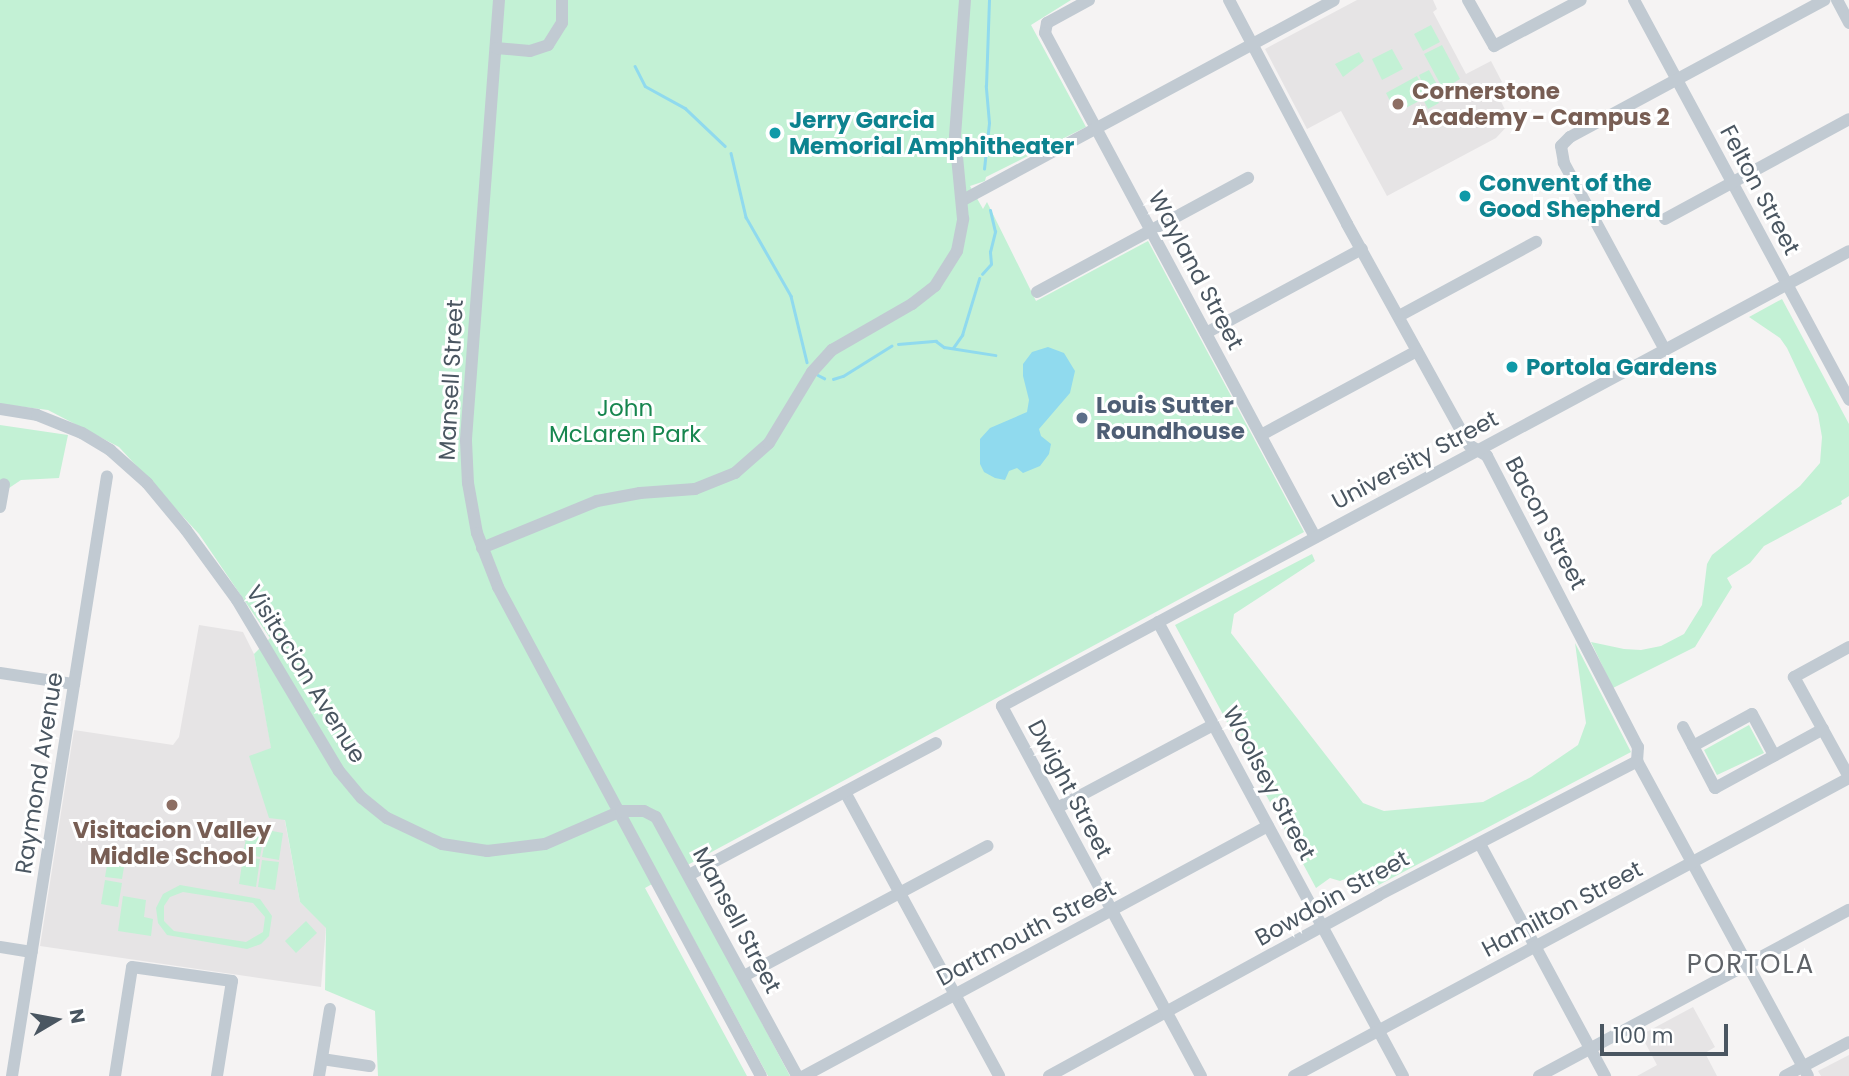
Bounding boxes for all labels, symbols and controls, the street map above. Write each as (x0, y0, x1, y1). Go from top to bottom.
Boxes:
place label: Cornerstone Academy - Campus 2 (1412, 77, 1670, 131)
marker: Cornerstone Academy - Campus 2 (1390, 96, 1406, 112)
place label: Jerry Garcia Memorial Amphitheater (789, 106, 1074, 160)
street label: Felton Street (1714, 120, 1806, 260)
marker: Jerry Garcia Memorial Amphitheater (767, 125, 783, 141)
place label: Convent of the Good Shepherd (1479, 169, 1661, 223)
street label: Wayland Street (1143, 186, 1249, 354)
marker: Convent of the Good Shepherd (1457, 188, 1473, 204)
street label: Mansell Street (433, 299, 469, 461)
place label: Portola Gardens (1526, 353, 1717, 381)
marker: Portola Gardens (1504, 359, 1520, 375)
place label: Louis Sutter Roundhouse (1096, 391, 1245, 445)
park label: John McLaren Park (549, 394, 701, 448)
street label: University Street (1327, 405, 1503, 515)
marker: Louis Sutter Roundhouse (1074, 410, 1090, 426)
street label: Bacon Street (1499, 452, 1593, 594)
street label: Visitacion Avenue (240, 580, 372, 768)
street label: Raymond Avenue (9, 670, 69, 876)
street label: Woolsey Street (1217, 701, 1321, 865)
street label: Dwight Street (1022, 715, 1118, 863)
marker: Visitacion Valley Middle School (164, 797, 180, 813)
place label: Visitacion Valley Middle School (73, 816, 271, 870)
street label: Mansell Street (687, 842, 787, 998)
street label: Bowdoin Street (1250, 844, 1414, 952)
street label: Hamilton Street (1477, 855, 1647, 963)
street label: Dartmouth Street (932, 874, 1120, 992)
district label: PORTOLA (1688, 949, 1814, 981)
north arrow (21, 985, 91, 1055)
text: N (63, 1007, 92, 1026)
scale bar (1604, 1010, 1732, 1054)
text: 100 m (1613, 1021, 1673, 1050)

